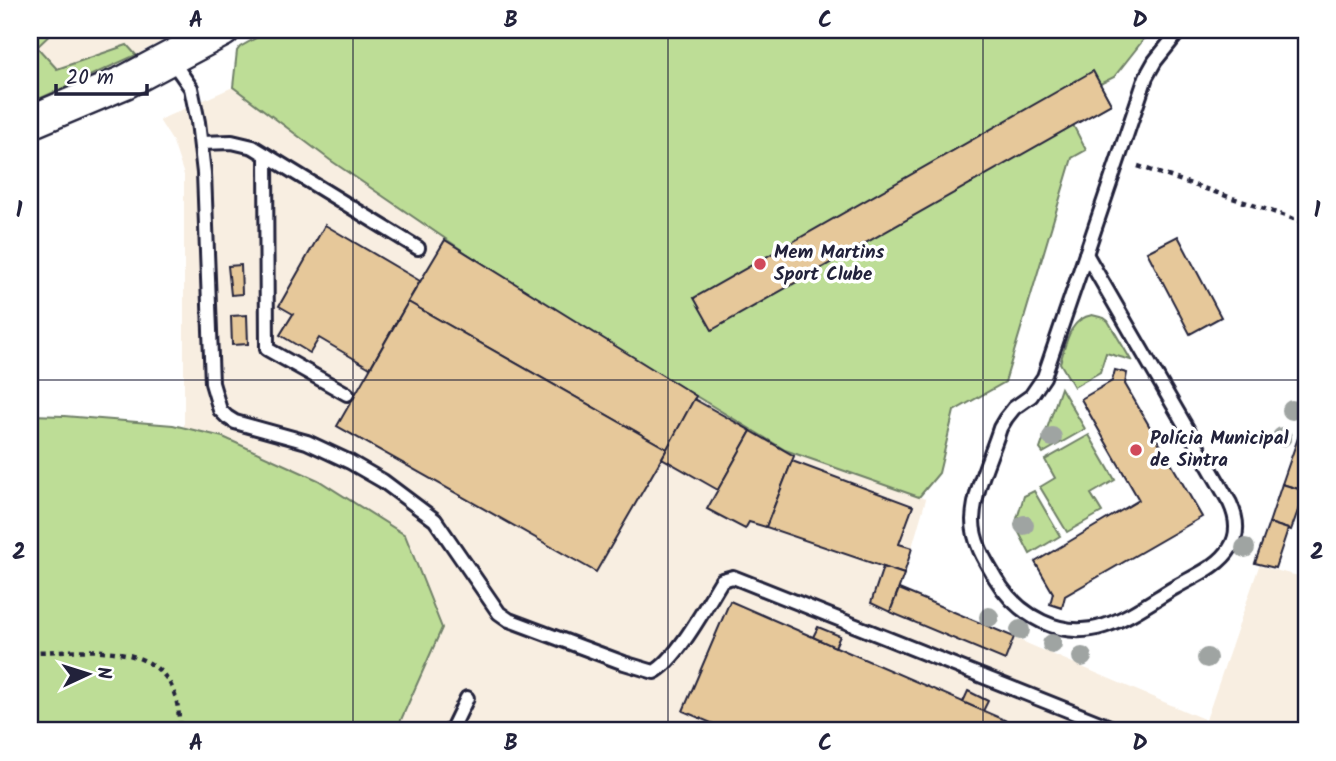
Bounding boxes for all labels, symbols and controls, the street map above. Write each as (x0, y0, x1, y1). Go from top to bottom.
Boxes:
text: A (189, 3, 203, 39)
text: B (504, 3, 518, 39)
text: C (818, 3, 832, 39)
text: D (1132, 3, 1148, 39)
scale bar (56, 52, 147, 96)
text: 20 m (66, 62, 114, 95)
text: 1 (16, 193, 23, 229)
text: 1 (1314, 193, 1321, 229)
place label: Mem Martins Sport Clube (774, 238, 884, 290)
marker: Mem Martins Sport Clube (752, 256, 768, 272)
place label: Polícia Municipal de Sintra (1150, 424, 1290, 476)
marker: Polícia Municipal de Sintra (1128, 442, 1144, 458)
text: 2 (12, 535, 26, 571)
text: 2 (1310, 535, 1324, 571)
north arrow (52, 638, 122, 708)
text: N (88, 666, 118, 680)
text: A (189, 726, 203, 761)
text: B (504, 726, 518, 761)
text: C (818, 726, 832, 761)
text: D (1132, 726, 1148, 761)

